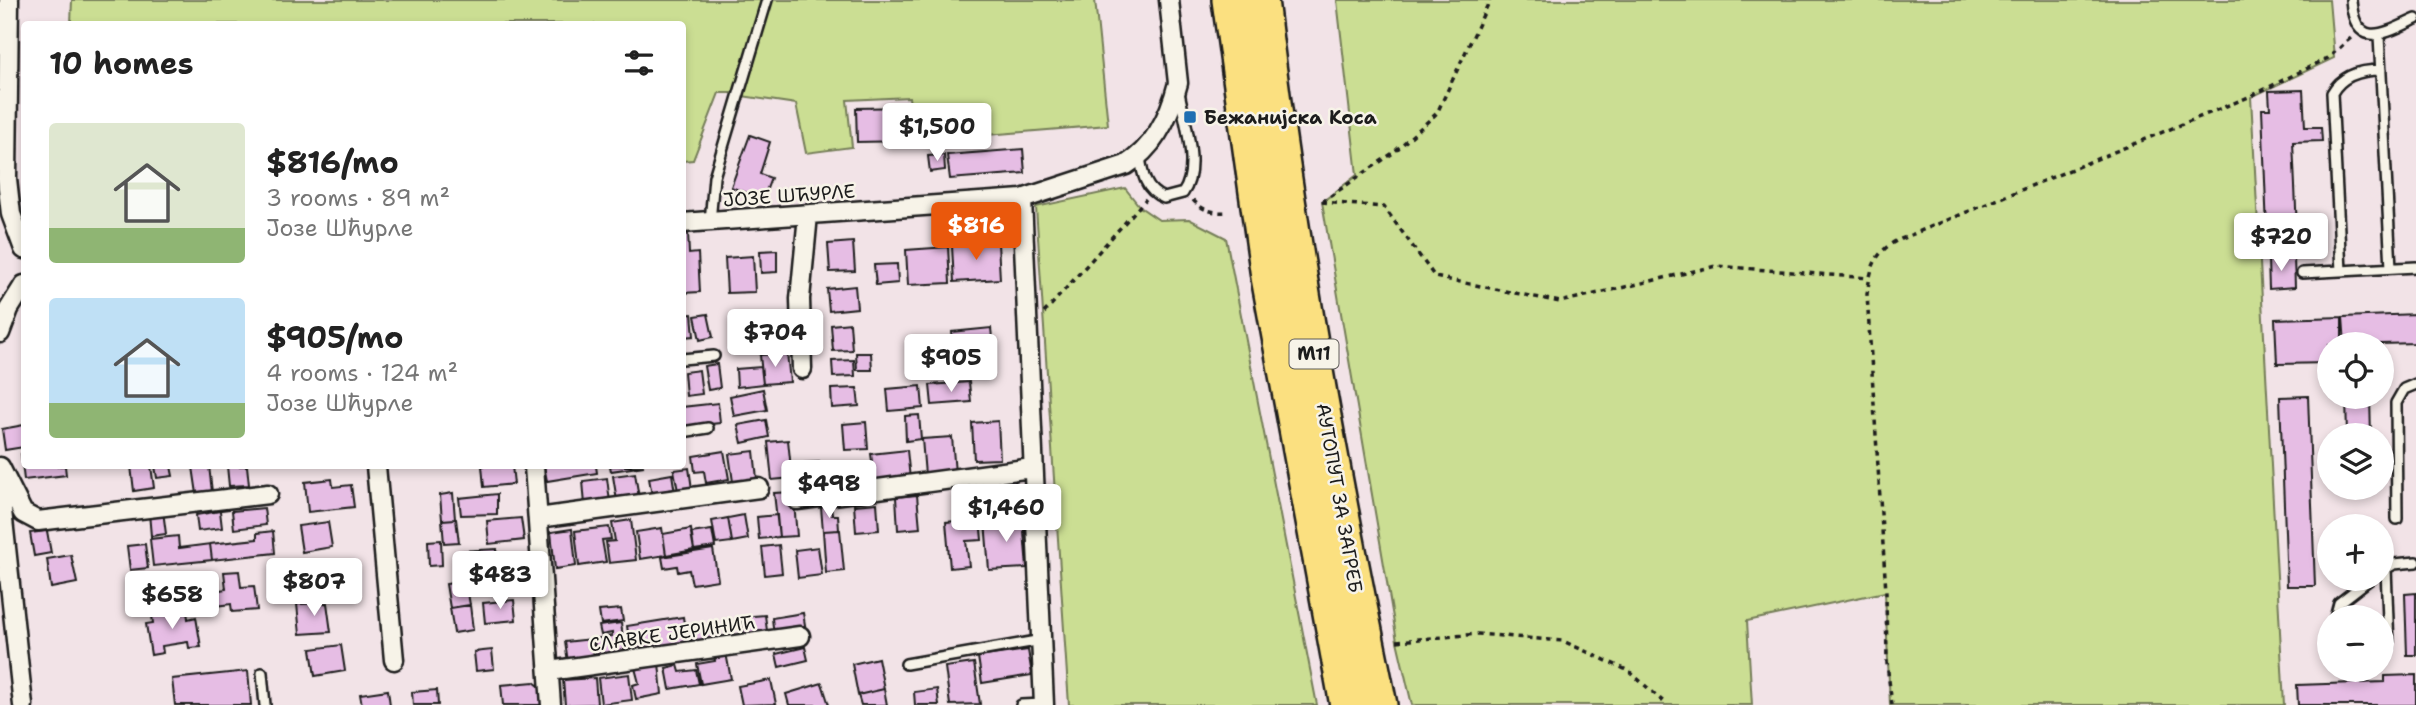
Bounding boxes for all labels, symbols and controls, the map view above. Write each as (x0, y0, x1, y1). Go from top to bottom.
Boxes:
text: 10 homes (49, 43, 194, 84)
icon: filters (620, 44, 658, 82)
pin: $1,500 (880, 104, 994, 163)
place label: Бежанијска Коса (1204, 105, 1377, 130)
marker: Бежанијска Коса (1182, 109, 1198, 125)
text: $1,500 (898, 111, 976, 141)
text: $816/mo (266, 142, 399, 183)
icon: home (105, 151, 189, 235)
street label: ЈОЗЕ ШЋУРЛЕ (722, 178, 856, 213)
text: 3 rooms · 89 m² (266, 183, 450, 213)
pin: $816 (935, 202, 1017, 262)
text: $816 (947, 210, 1005, 240)
text: Јозе Шћурле (266, 213, 413, 243)
pin: $720 (2240, 214, 2322, 273)
text: $720 (2250, 221, 2312, 251)
pin: $704 (734, 310, 816, 369)
text: $905/mo (266, 317, 403, 358)
text: $704 (743, 317, 807, 347)
icon: home (105, 326, 189, 410)
map controls (2317, 332, 2394, 682)
button: locate (2317, 332, 2394, 409)
pin: $905 (910, 334, 992, 394)
road number: M11 (1290, 340, 1338, 368)
text: $905 (920, 342, 982, 372)
text: 4 rooms · 124 m² (266, 358, 458, 388)
text: Јозе Шћурле (266, 388, 413, 418)
street label: АУТОПУТ ЗА ЗАГРЕБ (1310, 401, 1369, 595)
button: layers (2317, 423, 2394, 500)
pin: $498 (788, 461, 870, 520)
text: $498 (797, 468, 861, 498)
pin: $1,460 (949, 484, 1063, 544)
text: $1,460 (967, 492, 1045, 522)
button: + (2317, 514, 2394, 591)
pin: $483 (459, 552, 541, 611)
pin: $807 (273, 558, 355, 618)
text: $483 (468, 559, 532, 589)
text: $807 (282, 566, 346, 596)
pin: $658 (131, 572, 213, 631)
text: $658 (141, 579, 203, 609)
button: − (2317, 605, 2394, 682)
street label: СЛАВКЕ ЈЕРИНИЋ (587, 609, 757, 658)

